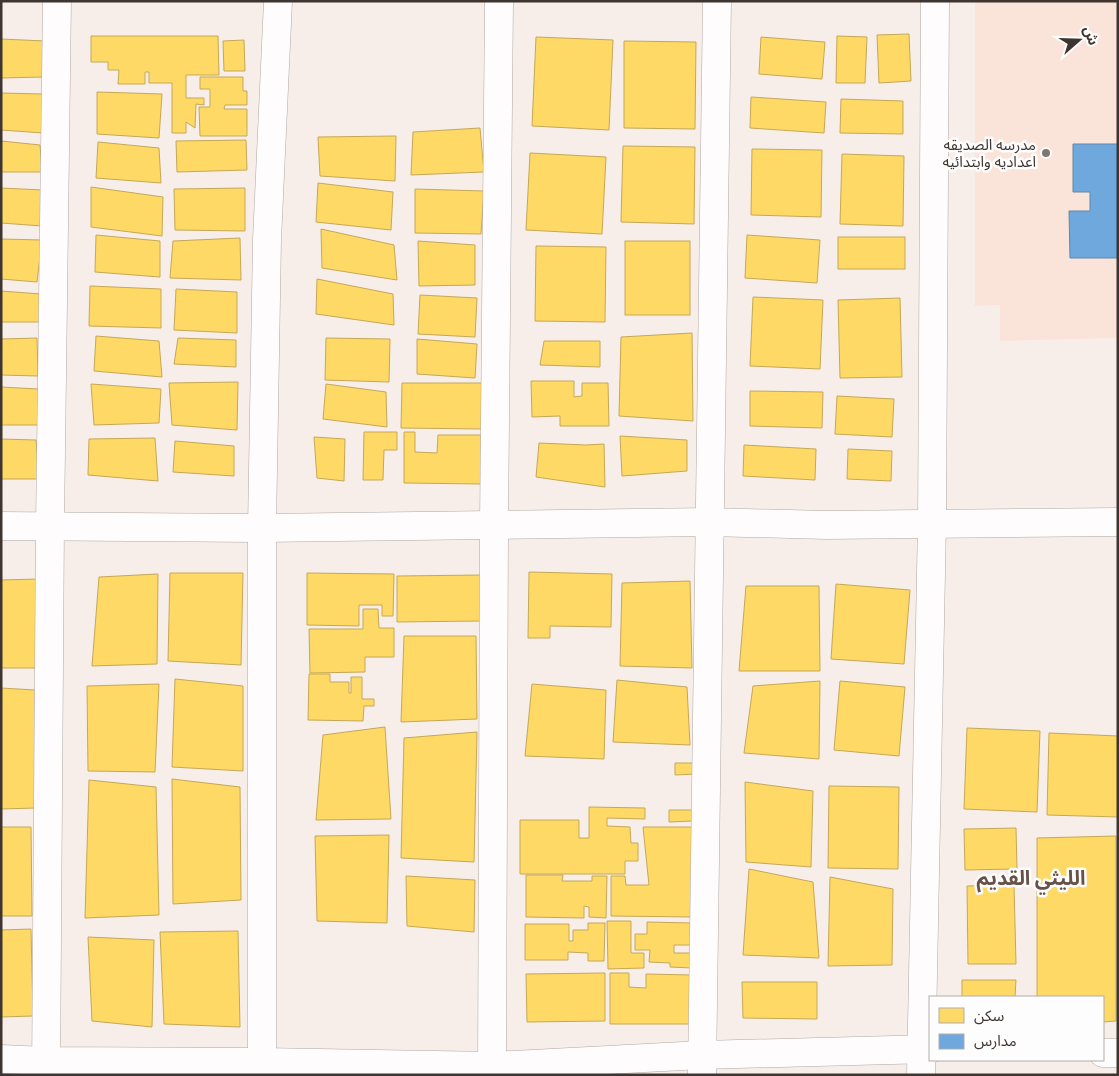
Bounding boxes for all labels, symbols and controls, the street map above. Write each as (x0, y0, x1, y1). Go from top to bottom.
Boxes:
north arrow (1054, 15, 1104, 65)
text: ش (1080, 24, 1102, 47)
place label: مدرسه الصديقه اعداديه وابتدائيه (942, 136, 1036, 171)
marker: مدرسه الصديقه اعداديه وابتدائيه (1040, 147, 1052, 159)
district label: الليثي القديم (977, 866, 1085, 895)
legend (929, 996, 1104, 1061)
text: سكن (974, 1007, 1005, 1025)
text: مدارس (974, 1032, 1017, 1050)

